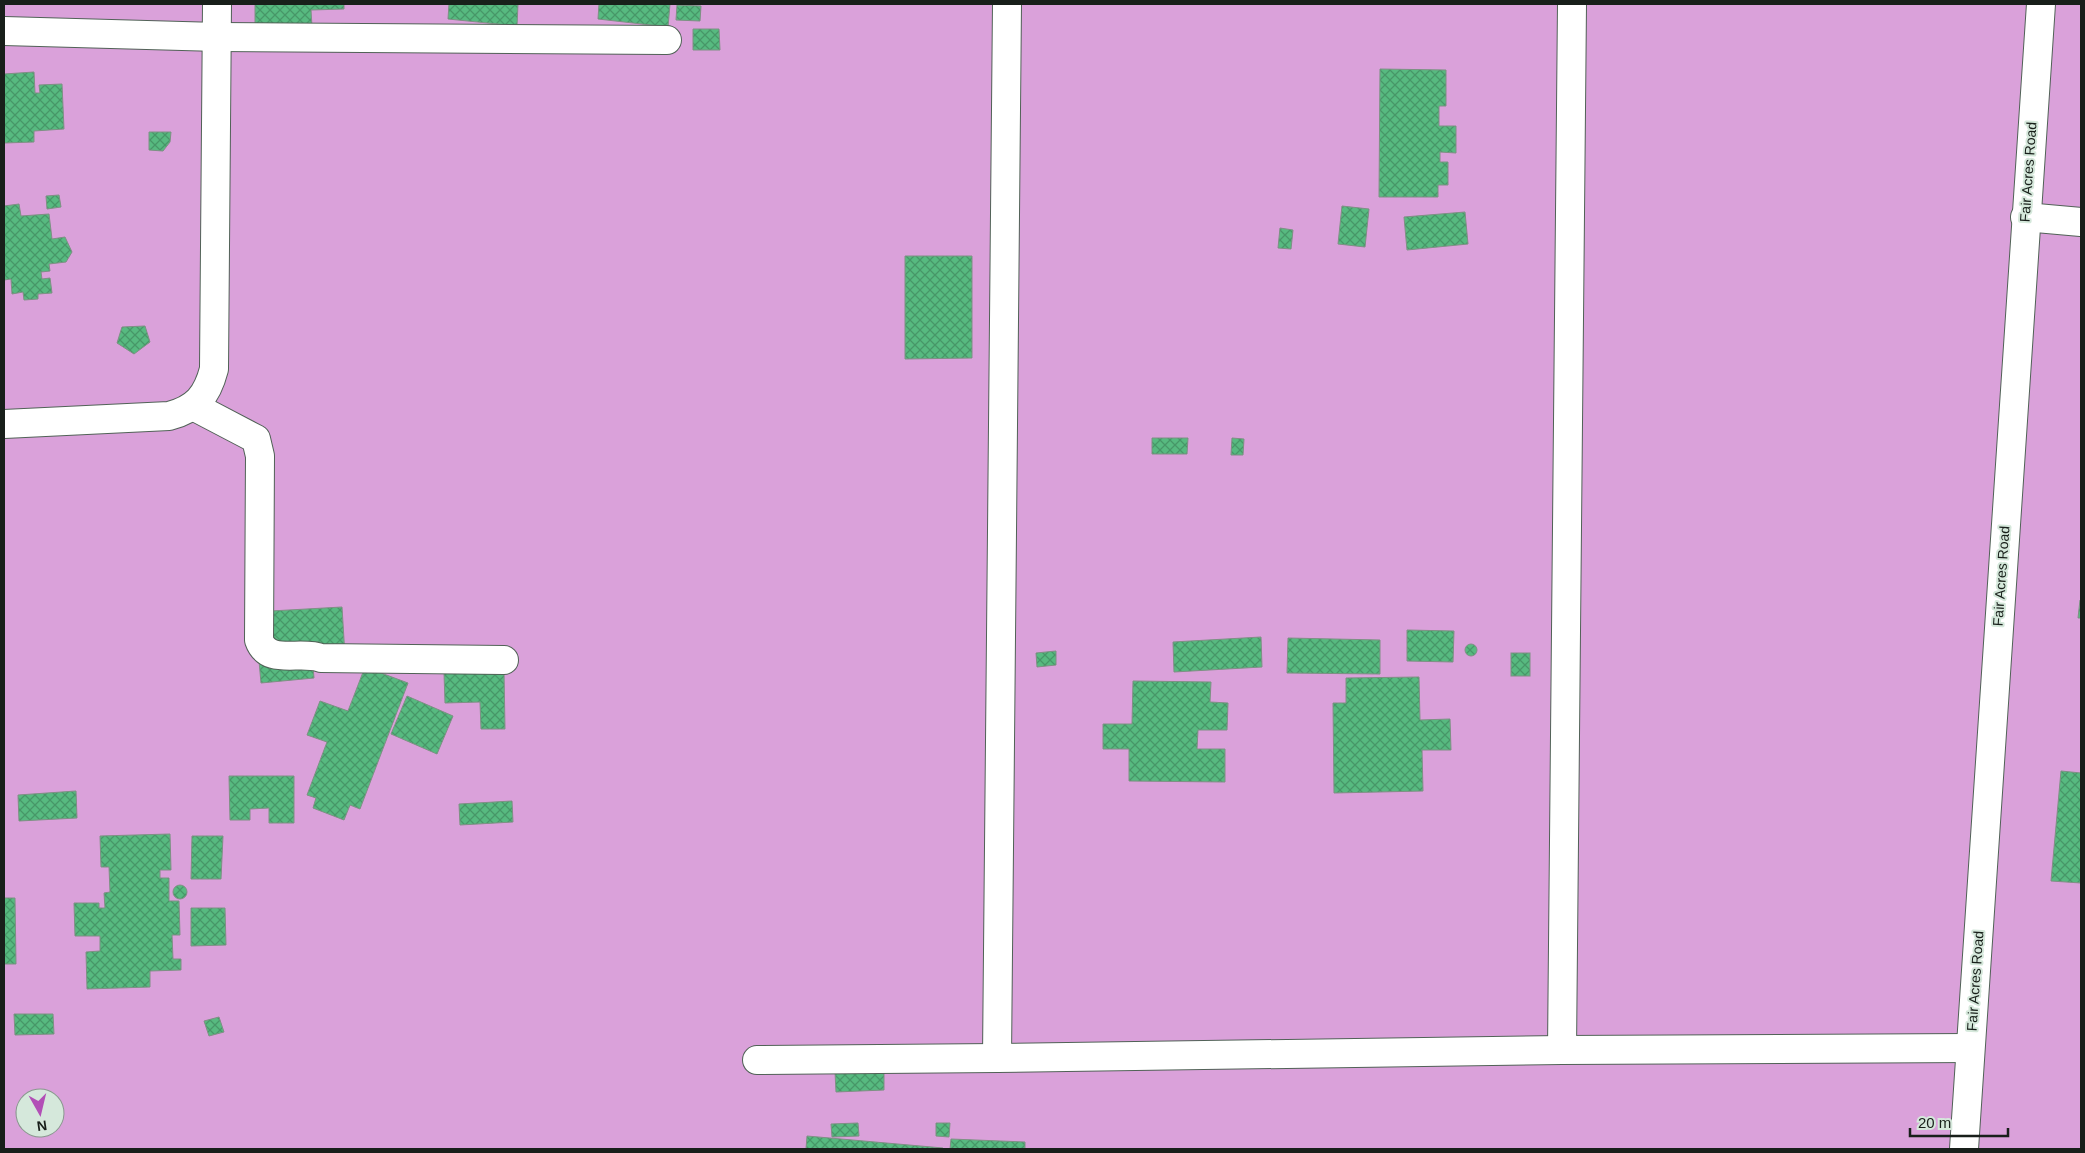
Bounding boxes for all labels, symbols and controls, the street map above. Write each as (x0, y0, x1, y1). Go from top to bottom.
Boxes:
street label: Fair Acres Road (2017, 121, 2039, 223)
street label: Fair Acres Road (1990, 525, 2012, 627)
street label: Fair Acres Road (1964, 930, 1986, 1032)
north arrow (15, 1088, 65, 1138)
scale bar (1910, 1106, 2008, 1138)
text: 20 m (1918, 1114, 1951, 1131)
text: N (36, 1117, 48, 1135)

